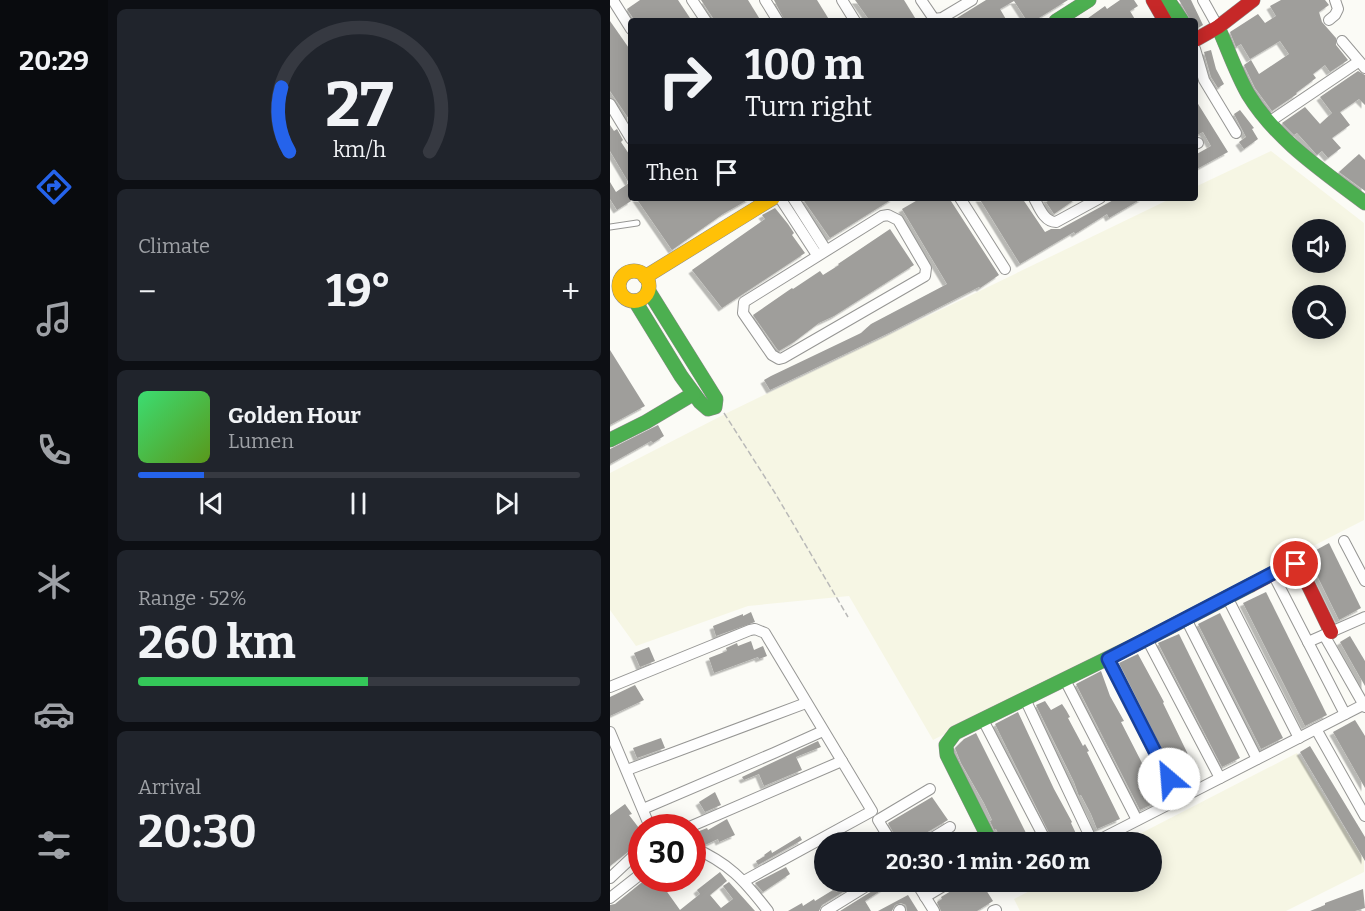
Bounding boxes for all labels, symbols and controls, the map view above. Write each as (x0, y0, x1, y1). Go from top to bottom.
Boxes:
text: 100 m (745, 40, 864, 90)
icon: right (646, 42, 724, 120)
text: 20:29 (19, 45, 89, 77)
text: 27 (325, 68, 393, 143)
text: Turn right (745, 91, 872, 123)
text: km/h (332, 137, 386, 163)
icon: arrive (710, 156, 743, 189)
text: Then (646, 159, 698, 186)
icon: directions (33, 166, 75, 208)
map controls (1292, 219, 1346, 339)
button: sound (1292, 219, 1346, 273)
text: Climate (138, 234, 210, 258)
text: 19° (326, 264, 391, 318)
text: − (138, 272, 156, 312)
text: + (561, 272, 580, 312)
button: search (1292, 285, 1346, 339)
icon: music (33, 298, 75, 340)
text: Golden Hour (228, 402, 361, 429)
icon: phone (33, 429, 75, 471)
text: Lumen (228, 429, 294, 453)
icon: previous (195, 487, 228, 520)
icon: pause (342, 487, 375, 520)
icon: next (490, 487, 523, 520)
pin (1270, 538, 1321, 589)
icon: arrive (1279, 547, 1312, 580)
icon: climate (33, 561, 75, 603)
text: Range · 52% (138, 586, 247, 610)
text: 260 km (138, 616, 296, 670)
icon: car (33, 693, 75, 735)
position arrow (1137, 747, 1201, 811)
text: Arrival (138, 775, 201, 799)
text: 20:30 (138, 805, 257, 859)
speed limit sign: 30 (628, 814, 706, 892)
icon: filters (33, 824, 75, 866)
text: 20:30 · 1 min · 260 m (886, 848, 1090, 875)

